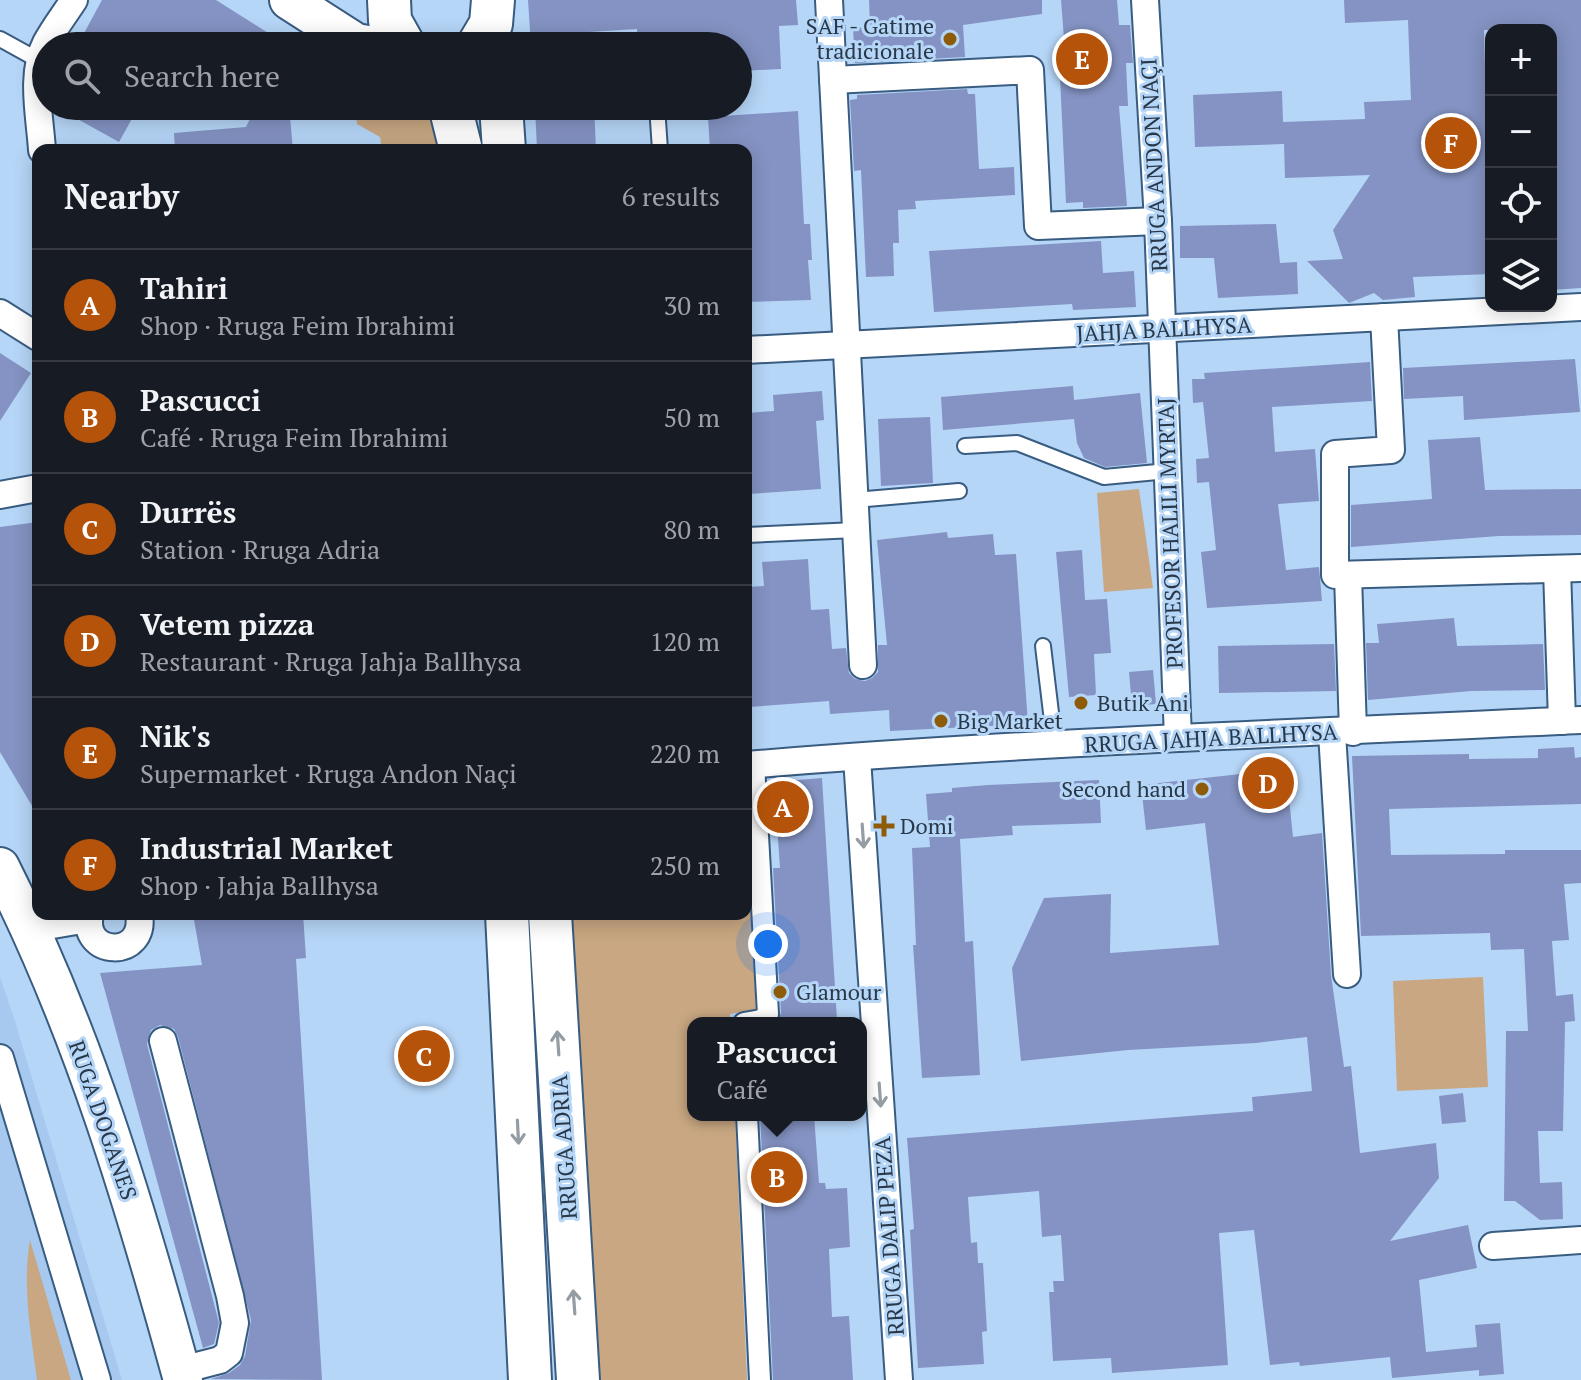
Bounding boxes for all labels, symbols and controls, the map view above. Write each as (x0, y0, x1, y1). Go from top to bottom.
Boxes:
place label: SAF - Gatime tradicionale (806, 11, 934, 65)
map controls (1485, 24, 1557, 312)
button: + (1485, 24, 1557, 96)
pin: E (1056, 29, 1108, 89)
marker: SAF - Gatime tradicionale (941, 30, 959, 48)
search box (32, 32, 752, 120)
icon: search (60, 54, 104, 98)
text: Search here (124, 56, 280, 96)
street label: RRUGA ANDON NAÇI (1133, 58, 1174, 273)
button: − (1485, 96, 1557, 168)
pin: F (1425, 113, 1477, 173)
button: locate (1485, 168, 1557, 240)
text: Nearby (64, 174, 179, 219)
text: 6 results (622, 179, 720, 213)
button: layers (1485, 240, 1557, 312)
text: Tahiri (140, 268, 228, 308)
text: A (81, 288, 99, 322)
text: 30 m (664, 288, 720, 322)
text: Shop · Rruga Feim Ibrahimi (140, 308, 455, 342)
street label: JAHJA BALLHYSA (1075, 309, 1253, 348)
text: Pascucci (140, 380, 261, 420)
street label: PROFESOR HALILI MYRTAJ (1150, 397, 1189, 669)
text: B (82, 400, 98, 434)
text: 50 m (664, 400, 720, 434)
text: Café · Rruga Feim Ibrahimi (140, 420, 448, 454)
text: Durrës (140, 492, 236, 532)
text: C (82, 512, 98, 546)
text: 80 m (664, 512, 720, 546)
text: Station · Rruga Adria (140, 532, 380, 566)
text: Vetem pizza (140, 604, 314, 644)
text: D (80, 624, 100, 658)
text: 120 m (650, 624, 720, 658)
text: Restaurant · Rruga Jahja Ballhysa (140, 644, 522, 678)
place label: Butik Ani (1097, 688, 1189, 717)
marker: Butik Ani (1072, 694, 1090, 712)
place label: Big Market (957, 706, 1063, 735)
marker: Big Market (932, 712, 950, 730)
text: Nik's (140, 716, 211, 756)
street label: RRUGA JAHJA BALLHYSA (1084, 716, 1339, 759)
text: E (82, 736, 98, 770)
text: 220 m (650, 736, 720, 770)
pin: D (1242, 753, 1294, 813)
text: Supermarket · Rruga Andon Naçi (140, 756, 517, 790)
place label: Second hand (1061, 774, 1186, 803)
pin: A (757, 777, 809, 837)
marker: Second hand (1193, 780, 1211, 798)
place label: Domi (900, 811, 953, 840)
marker: Domi (875, 817, 893, 835)
one-way arrow (856, 822, 871, 848)
text: Industrial Market (140, 828, 393, 868)
text: F (83, 848, 97, 882)
text: 250 m (650, 848, 720, 882)
text: Shop · Jahja Ballhysa (140, 868, 379, 902)
your location (748, 924, 788, 964)
place label: Glamour (796, 977, 882, 1006)
marker: Glamour (771, 983, 789, 1001)
popup (687, 1017, 867, 1121)
pin: C (398, 1026, 450, 1086)
one-way arrow (550, 1030, 565, 1057)
text: Pascucci (716, 1032, 838, 1072)
street label: RUGA DOGANES (63, 1036, 144, 1203)
text: Café (716, 1072, 768, 1106)
street label: RRUGA ADRIA (544, 1073, 583, 1220)
one-way arrow (873, 1081, 888, 1108)
one-way arrow (511, 1118, 526, 1145)
street label: RRUGA DALIP PEZA (867, 1135, 910, 1337)
pin: B (751, 1147, 803, 1207)
one-way arrow (566, 1289, 581, 1316)

